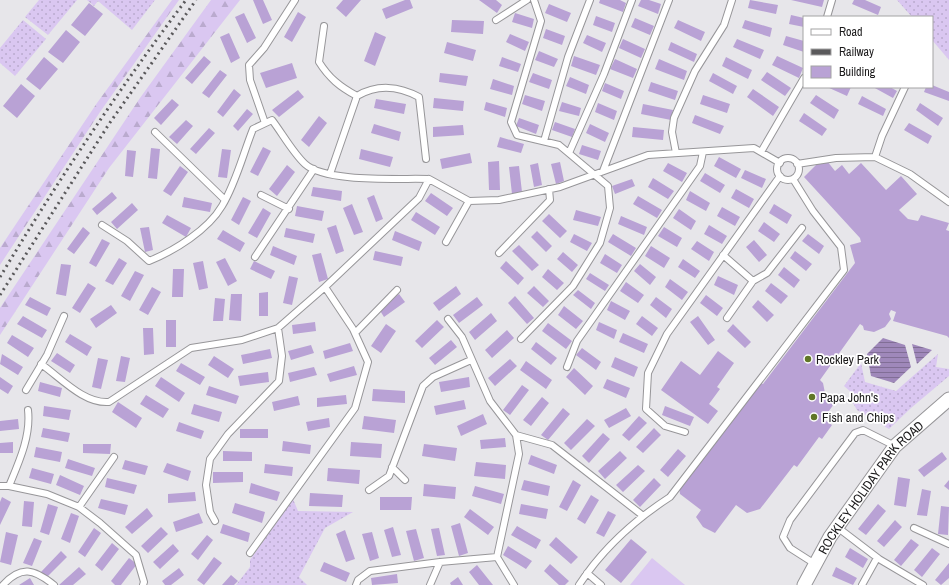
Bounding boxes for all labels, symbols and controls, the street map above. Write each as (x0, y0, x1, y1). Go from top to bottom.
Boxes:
legend (803, 16, 933, 88)
text: Road (839, 24, 863, 40)
text: Railway (839, 44, 874, 60)
text: Building (839, 64, 876, 80)
place label: Rockley Park (816, 351, 879, 368)
marker: Rockley Park (803, 354, 813, 364)
place label: Papa John's (820, 389, 878, 406)
marker: Papa John's (807, 392, 817, 402)
place label: Fish and Chips (822, 409, 894, 426)
marker: Fish and Chips (809, 412, 819, 422)
street label: ROCKLEY HOLIDAY PARK ROAD (814, 416, 927, 557)

